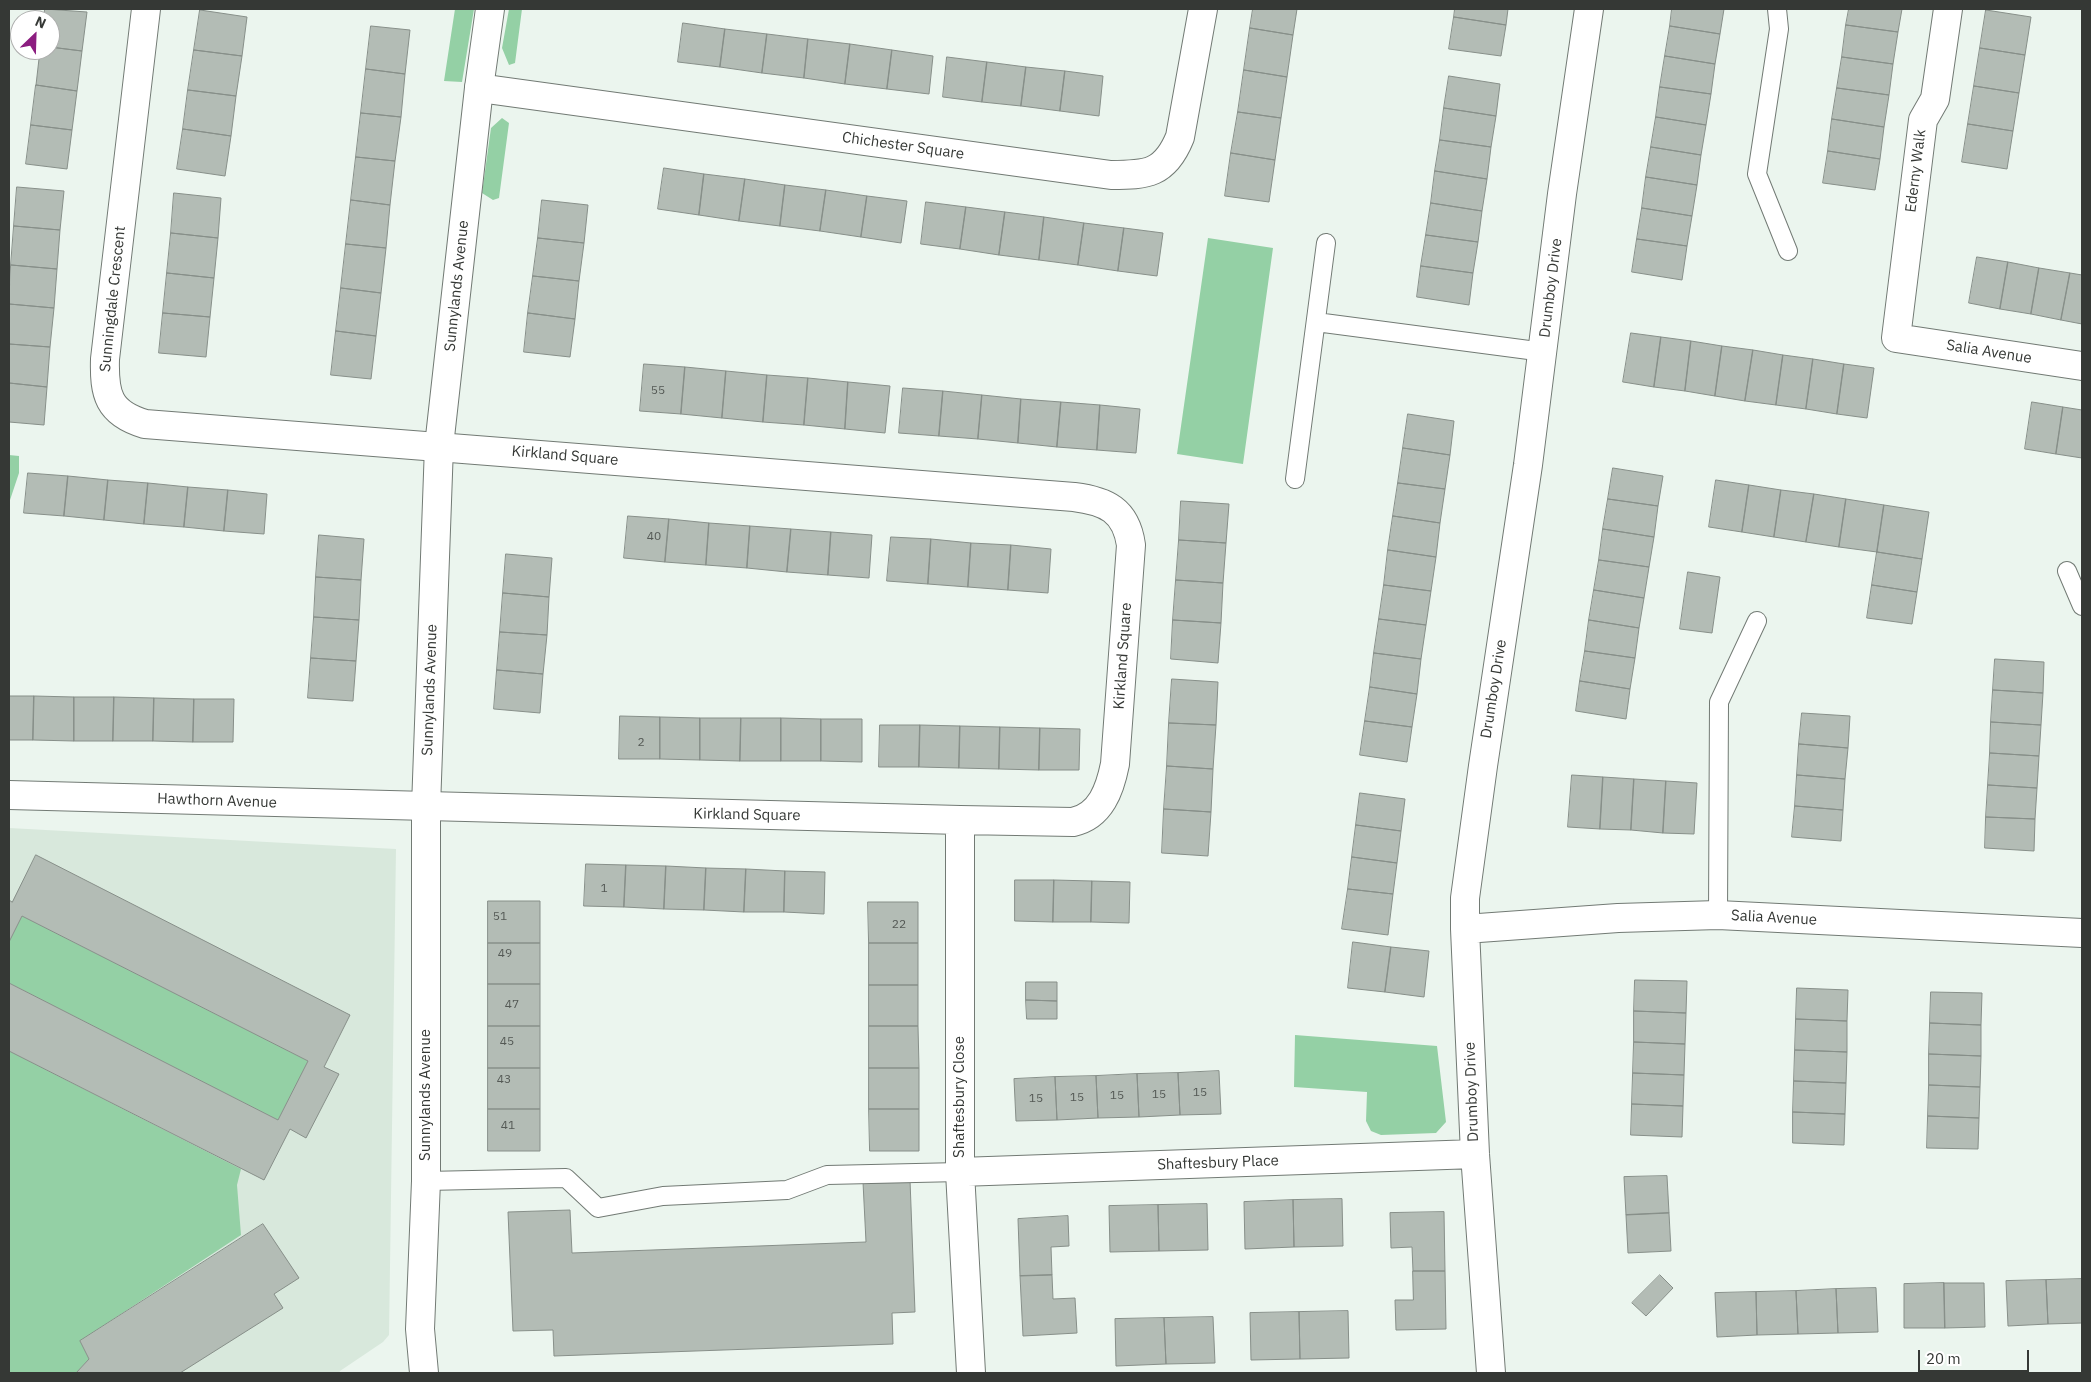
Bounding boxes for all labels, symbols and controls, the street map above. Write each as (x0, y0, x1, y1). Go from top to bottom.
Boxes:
north arrow (10, 10, 60, 60)
text: N (32, 12, 49, 32)
street label: Ederny Walk (1902, 128, 1930, 214)
street label: Chichester Square (841, 129, 965, 163)
street label: Sunnylands Avenue (441, 219, 473, 353)
street label: Sunningdale Crescent (96, 225, 130, 373)
street label: Drumboy Drive (1536, 237, 1566, 339)
street label: Salia Avenue (1945, 336, 2033, 368)
house number: 55 (651, 384, 665, 398)
street label: Kirkland Square (511, 442, 619, 470)
house number: 40 (647, 530, 661, 544)
street label: Kirkland Square (1110, 602, 1136, 710)
street label: Sunnylands Avenue (419, 624, 441, 756)
street label: Drumboy Drive (1477, 638, 1511, 740)
house number: 2 (637, 736, 645, 750)
street label: Hawthorn Avenue (157, 790, 277, 812)
street label: Kirkland Square (693, 805, 801, 825)
house number: 1 (600, 882, 608, 896)
street label: Salia Avenue (1730, 907, 1818, 929)
house number: 51 (493, 910, 507, 924)
house number: 22 (892, 918, 906, 932)
house number: 49 (498, 947, 512, 961)
house number: 47 (505, 998, 519, 1012)
street label: Sunnylands Avenue (417, 1029, 435, 1161)
house number: 45 (500, 1035, 514, 1049)
street label: Shaftesbury Close (951, 1036, 969, 1158)
street label: Drumboy Drive (1461, 1042, 1483, 1142)
house number: 43 (497, 1073, 511, 1087)
house number: 15 (1193, 1086, 1207, 1100)
house number: 15 (1152, 1088, 1166, 1102)
house number: 15 (1110, 1089, 1124, 1103)
house number: 15 (1070, 1091, 1084, 1105)
house number: 15 (1029, 1092, 1043, 1106)
house number: 41 (501, 1119, 515, 1133)
street label: Shaftesbury Place (1157, 1152, 1279, 1174)
scale bar (1921, 1340, 2032, 1372)
text: 20 m (1926, 1349, 1961, 1368)

